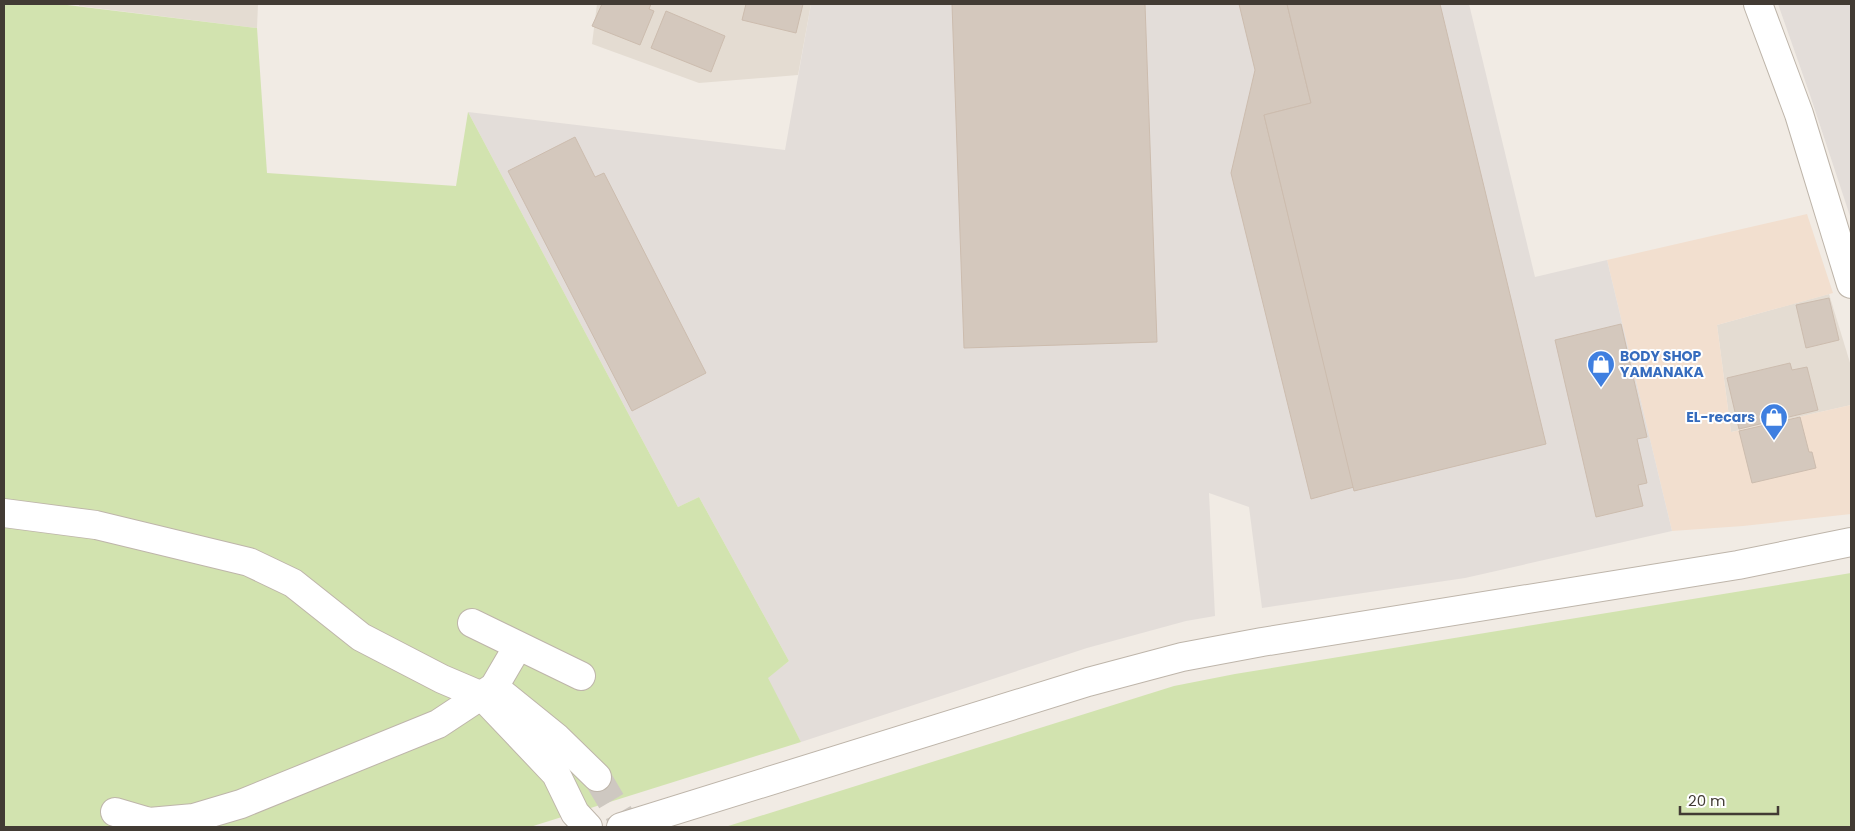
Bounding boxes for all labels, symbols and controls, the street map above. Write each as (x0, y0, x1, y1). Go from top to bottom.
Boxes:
place label: BODY SHOP YAMANAKA (1620, 346, 1704, 382)
shop icon: BODY SHOP YAMANAKA (1586, 349, 1616, 388)
shop icon: EL-recars (1759, 402, 1789, 441)
place label: EL-recars (1686, 407, 1755, 427)
scale bar (1680, 784, 1778, 816)
text: 20 m (1688, 790, 1726, 811)

